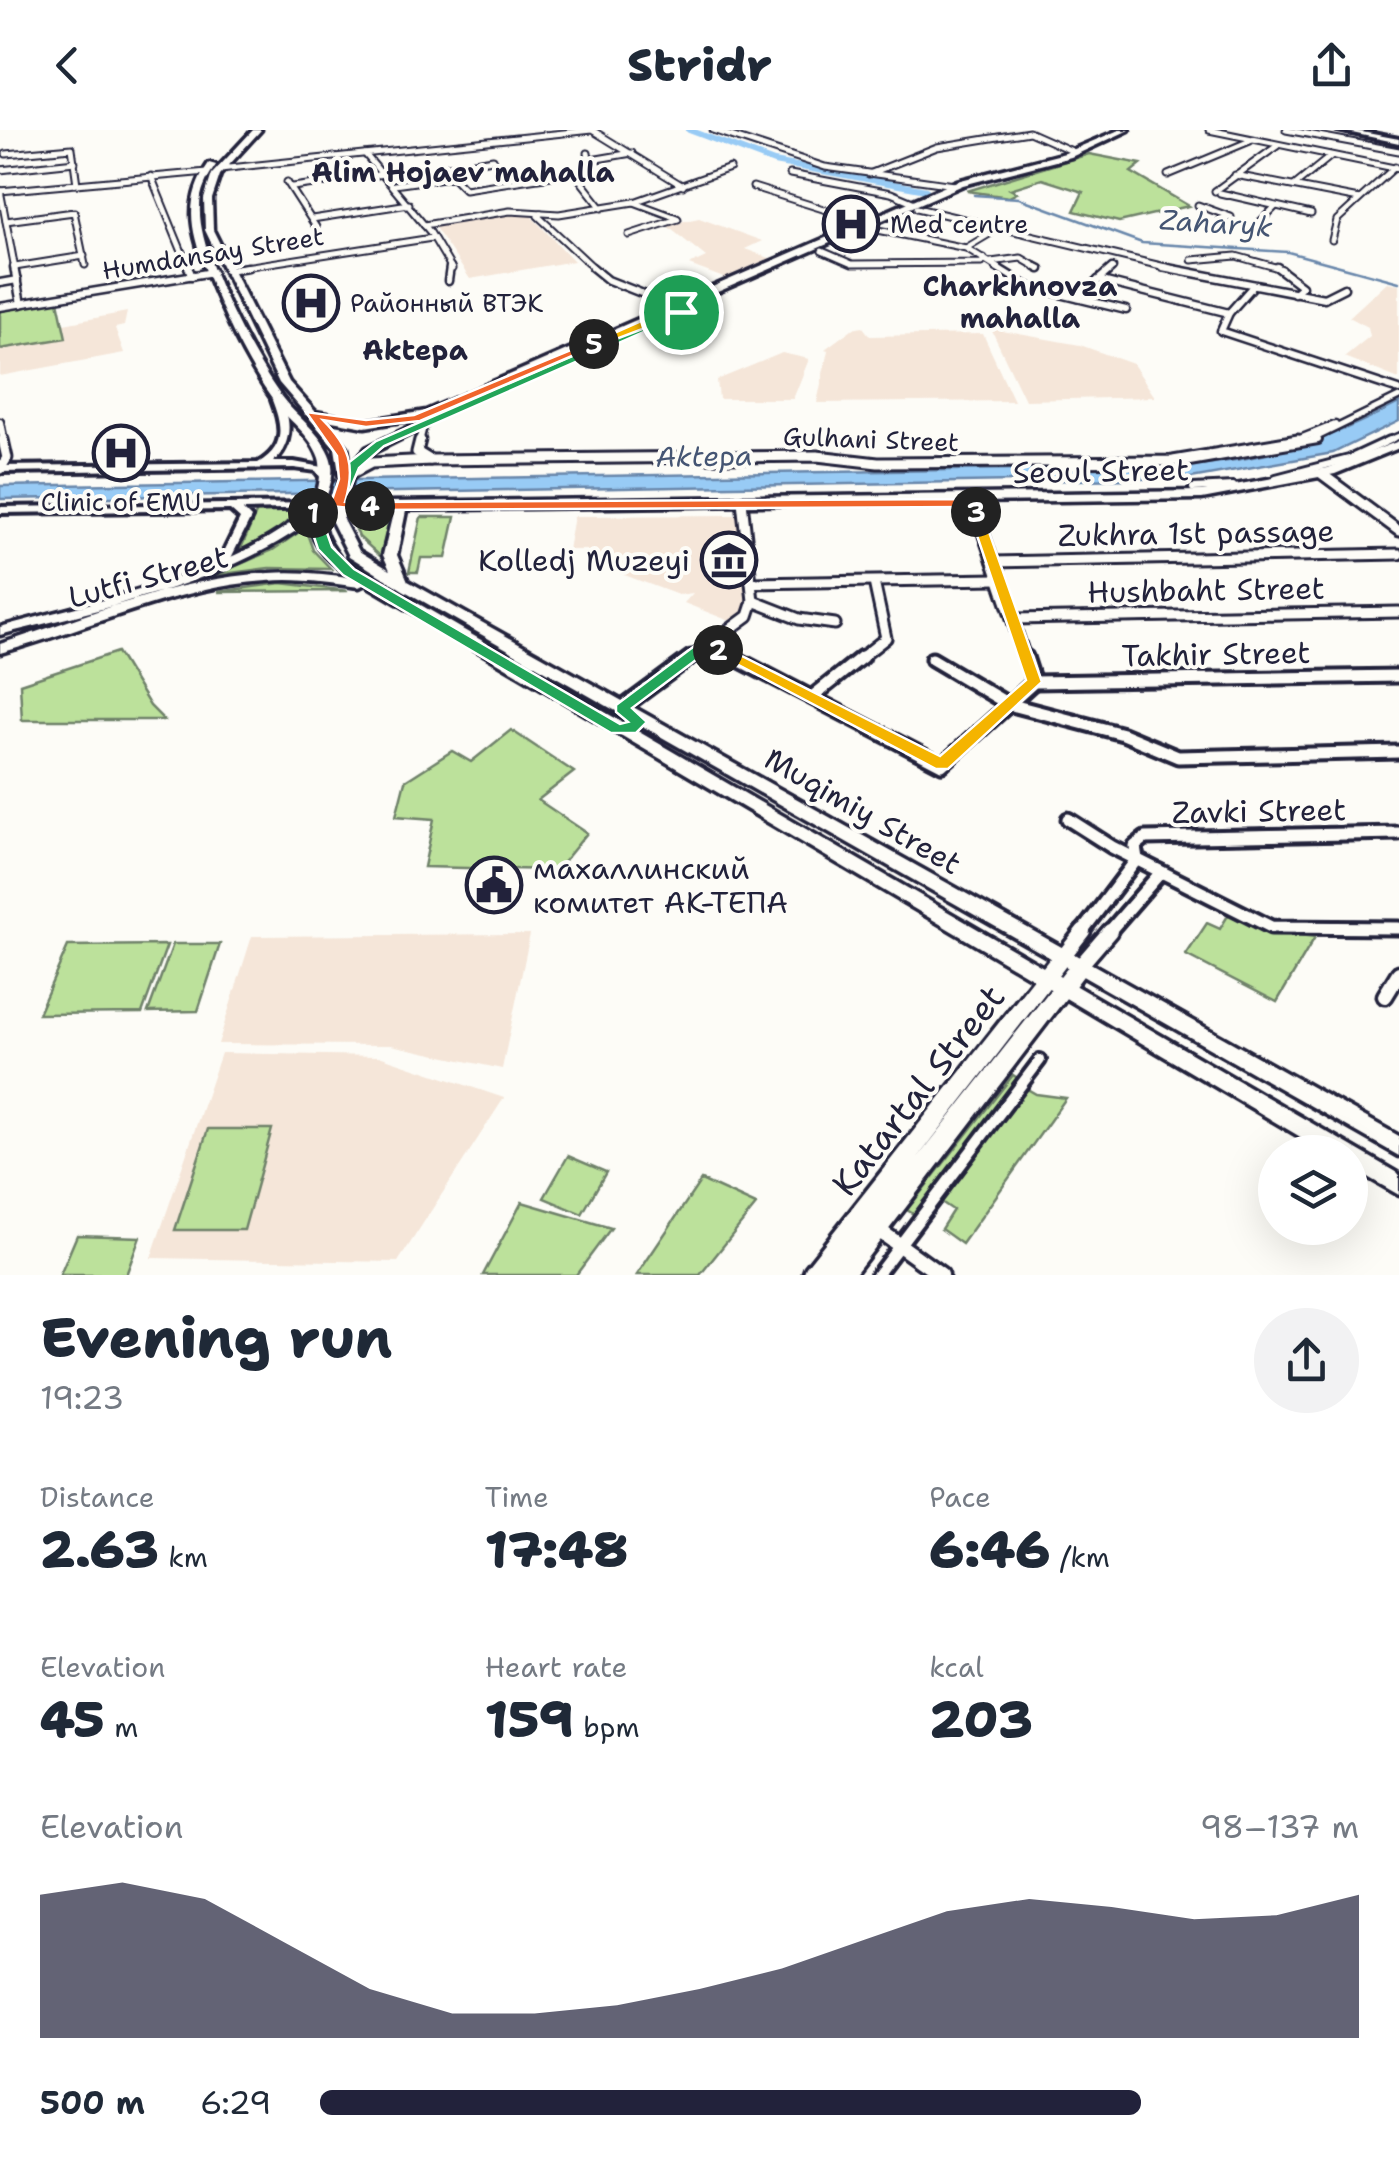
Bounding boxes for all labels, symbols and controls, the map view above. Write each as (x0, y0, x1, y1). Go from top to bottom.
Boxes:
text: Stridr (627, 35, 772, 95)
icon: back (40, 38, 95, 93)
icon: share (1304, 38, 1359, 93)
district label: Alim Hojaev mahalla (311, 153, 615, 191)
hospital icon: Med centre (821, 194, 881, 254)
water label: Zaharyk (1158, 200, 1274, 246)
place label: Med centre (890, 207, 1028, 241)
street label: Humdansay Street (100, 219, 326, 287)
district label: Charkhnovza mahalla (923, 267, 1117, 337)
pin (639, 270, 724, 355)
hospital icon: Районный ВТЭК (281, 273, 341, 333)
icon: arrive (654, 285, 709, 340)
place label: Районный ВТЭК (350, 286, 543, 320)
pin: 5 (569, 319, 619, 369)
text: 5 (585, 325, 603, 363)
district label: Aktepa (362, 331, 468, 369)
street label: Gulhani Street (782, 419, 960, 459)
hospital icon: Clinic of EMU (91, 423, 151, 483)
water label: Aktepa (655, 436, 753, 476)
street label: Seoul Street (1013, 449, 1189, 493)
pin: 4 (345, 481, 395, 531)
place label: Clinic of EMU (41, 485, 201, 519)
text: 4 (360, 487, 380, 525)
pin: 3 (951, 487, 1001, 537)
pin: 1 (288, 488, 338, 538)
text: 3 (966, 493, 986, 531)
text: 1 (307, 494, 319, 532)
street label: Zukhra 1st passage (1057, 510, 1335, 556)
museum icon: Kolledj Muzeyi (699, 530, 759, 590)
street label: Lutfi Street (64, 536, 232, 618)
place label: Kolledj Muzeyi (478, 540, 690, 581)
street label: Hushbaht Street (1087, 567, 1325, 613)
pin: 2 (693, 625, 743, 675)
text: 2 (708, 631, 728, 669)
street label: Takhir Street (1121, 632, 1311, 676)
street label: Muqimiy Street (757, 738, 969, 884)
street label: Zavki Street (1171, 789, 1347, 833)
place label: махаллинский комитет АК-ТЕПА (533, 848, 788, 923)
public building icon: махаллинский комитет АК-ТЕПА (464, 855, 524, 915)
street label: Katartal Street (821, 975, 1015, 1205)
map controls (1258, 1135, 1368, 1245)
button: layers (1258, 1135, 1368, 1245)
text: Evening run (40, 1301, 392, 1375)
button: share (1254, 1308, 1359, 1413)
text: 19:23 (40, 1376, 124, 1419)
text: Distance (40, 1478, 155, 1516)
text: Time (485, 1478, 549, 1516)
text: Pace (929, 1478, 991, 1516)
text: 2.63 (40, 1516, 159, 1583)
text: 17:48 (485, 1516, 628, 1583)
text: 6:46 (929, 1516, 1050, 1583)
text: km (159, 1538, 208, 1576)
text: /km (1050, 1538, 1110, 1576)
text: Elevation (40, 1648, 165, 1686)
text: Heart rate (485, 1648, 627, 1686)
text: kcal (929, 1648, 984, 1686)
text: 45 (40, 1686, 105, 1753)
text: 159 (485, 1686, 574, 1753)
text: 203 (929, 1686, 1033, 1753)
text: m (105, 1708, 139, 1746)
text: bpm (574, 1708, 640, 1746)
text: Elevation (40, 1805, 183, 1848)
text: 98–137 m (1200, 1805, 1359, 1848)
text: 500 m (40, 2081, 145, 2124)
text: 6:29 (200, 2081, 272, 2124)

